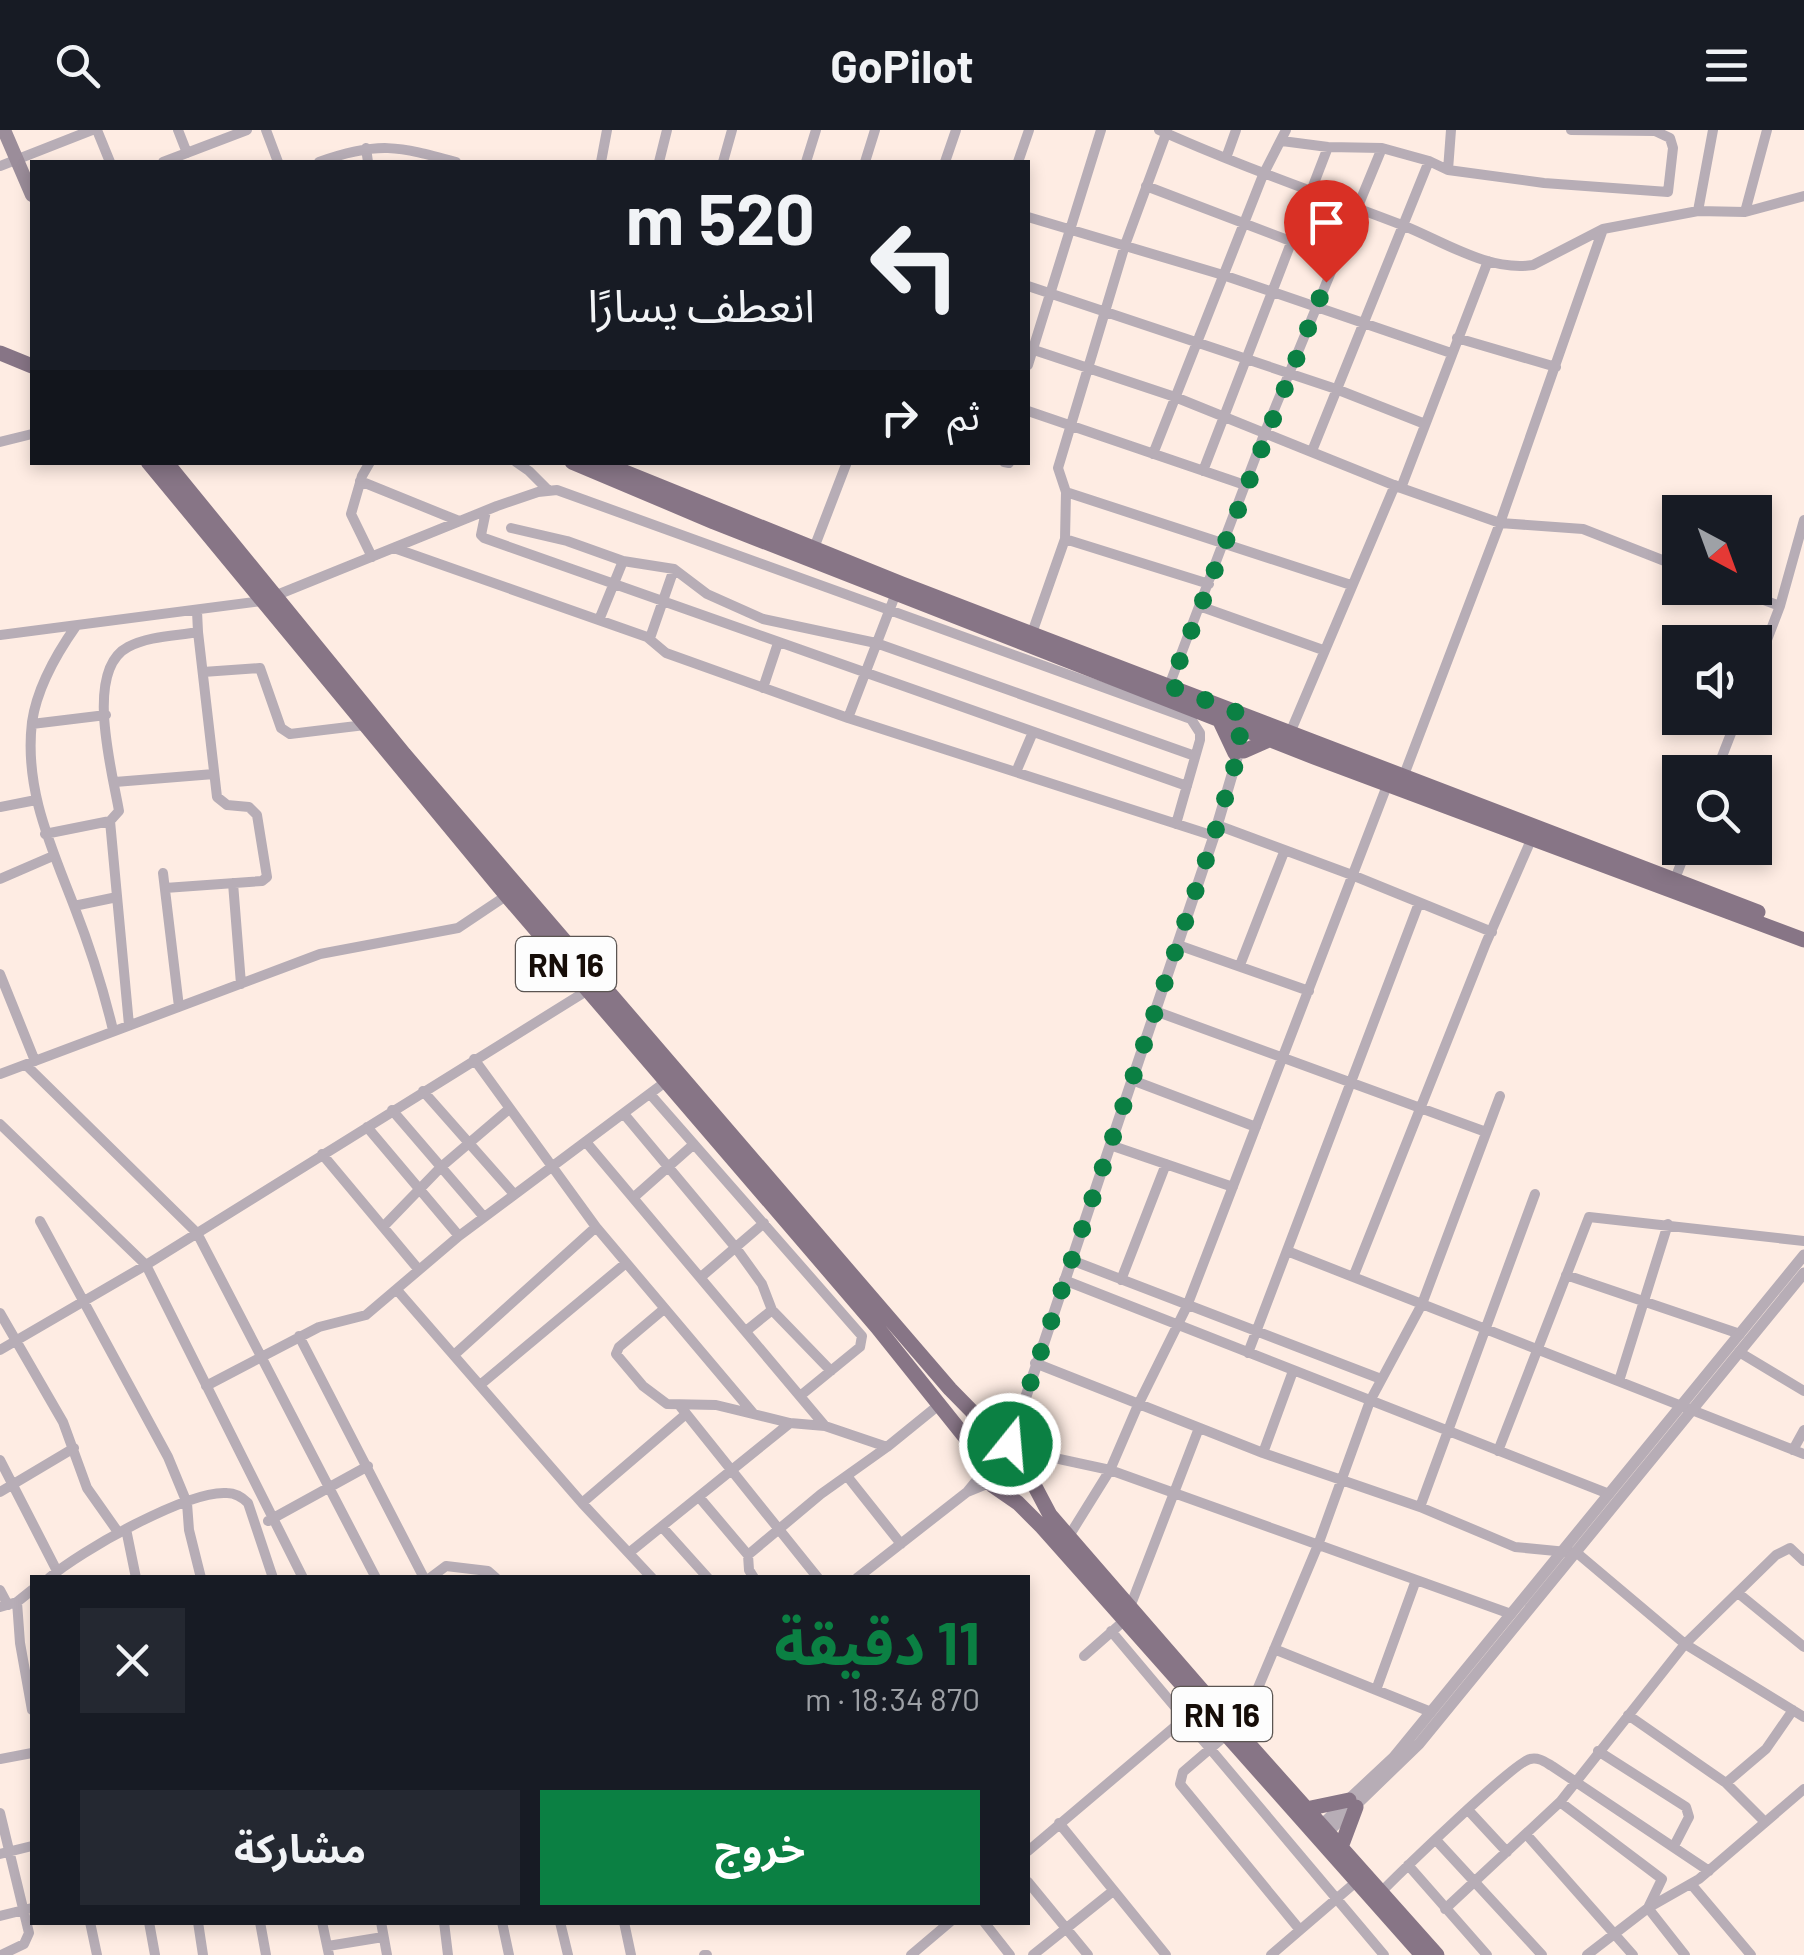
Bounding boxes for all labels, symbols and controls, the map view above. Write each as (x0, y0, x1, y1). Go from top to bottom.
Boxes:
icon: search (50, 38, 105, 93)
text: GoPilot (830, 38, 974, 92)
icon: menu (1699, 38, 1754, 93)
text: 520 m (626, 175, 815, 259)
pin (1284, 180, 1369, 283)
icon: arrive (1299, 195, 1354, 250)
icon: left (850, 200, 980, 330)
text: انعطف يسارًا (587, 277, 815, 331)
icon: right (872, 390, 927, 445)
text: ثم (947, 392, 980, 438)
north arrow (1662, 495, 1772, 605)
map controls (1662, 495, 1772, 865)
button: sound (1662, 625, 1772, 735)
button: search (1662, 755, 1772, 865)
road number: RN 16 (516, 937, 616, 991)
position arrow (958, 1392, 1062, 1496)
text: 11 دقيقة (774, 1605, 980, 1677)
button: close (80, 1608, 185, 1713)
text: 870 m · 18:34 (805, 1679, 980, 1717)
road number: RN 16 (1172, 1687, 1272, 1741)
button: مشاركة (80, 1790, 520, 1905)
button: خروج (540, 1790, 980, 1905)

